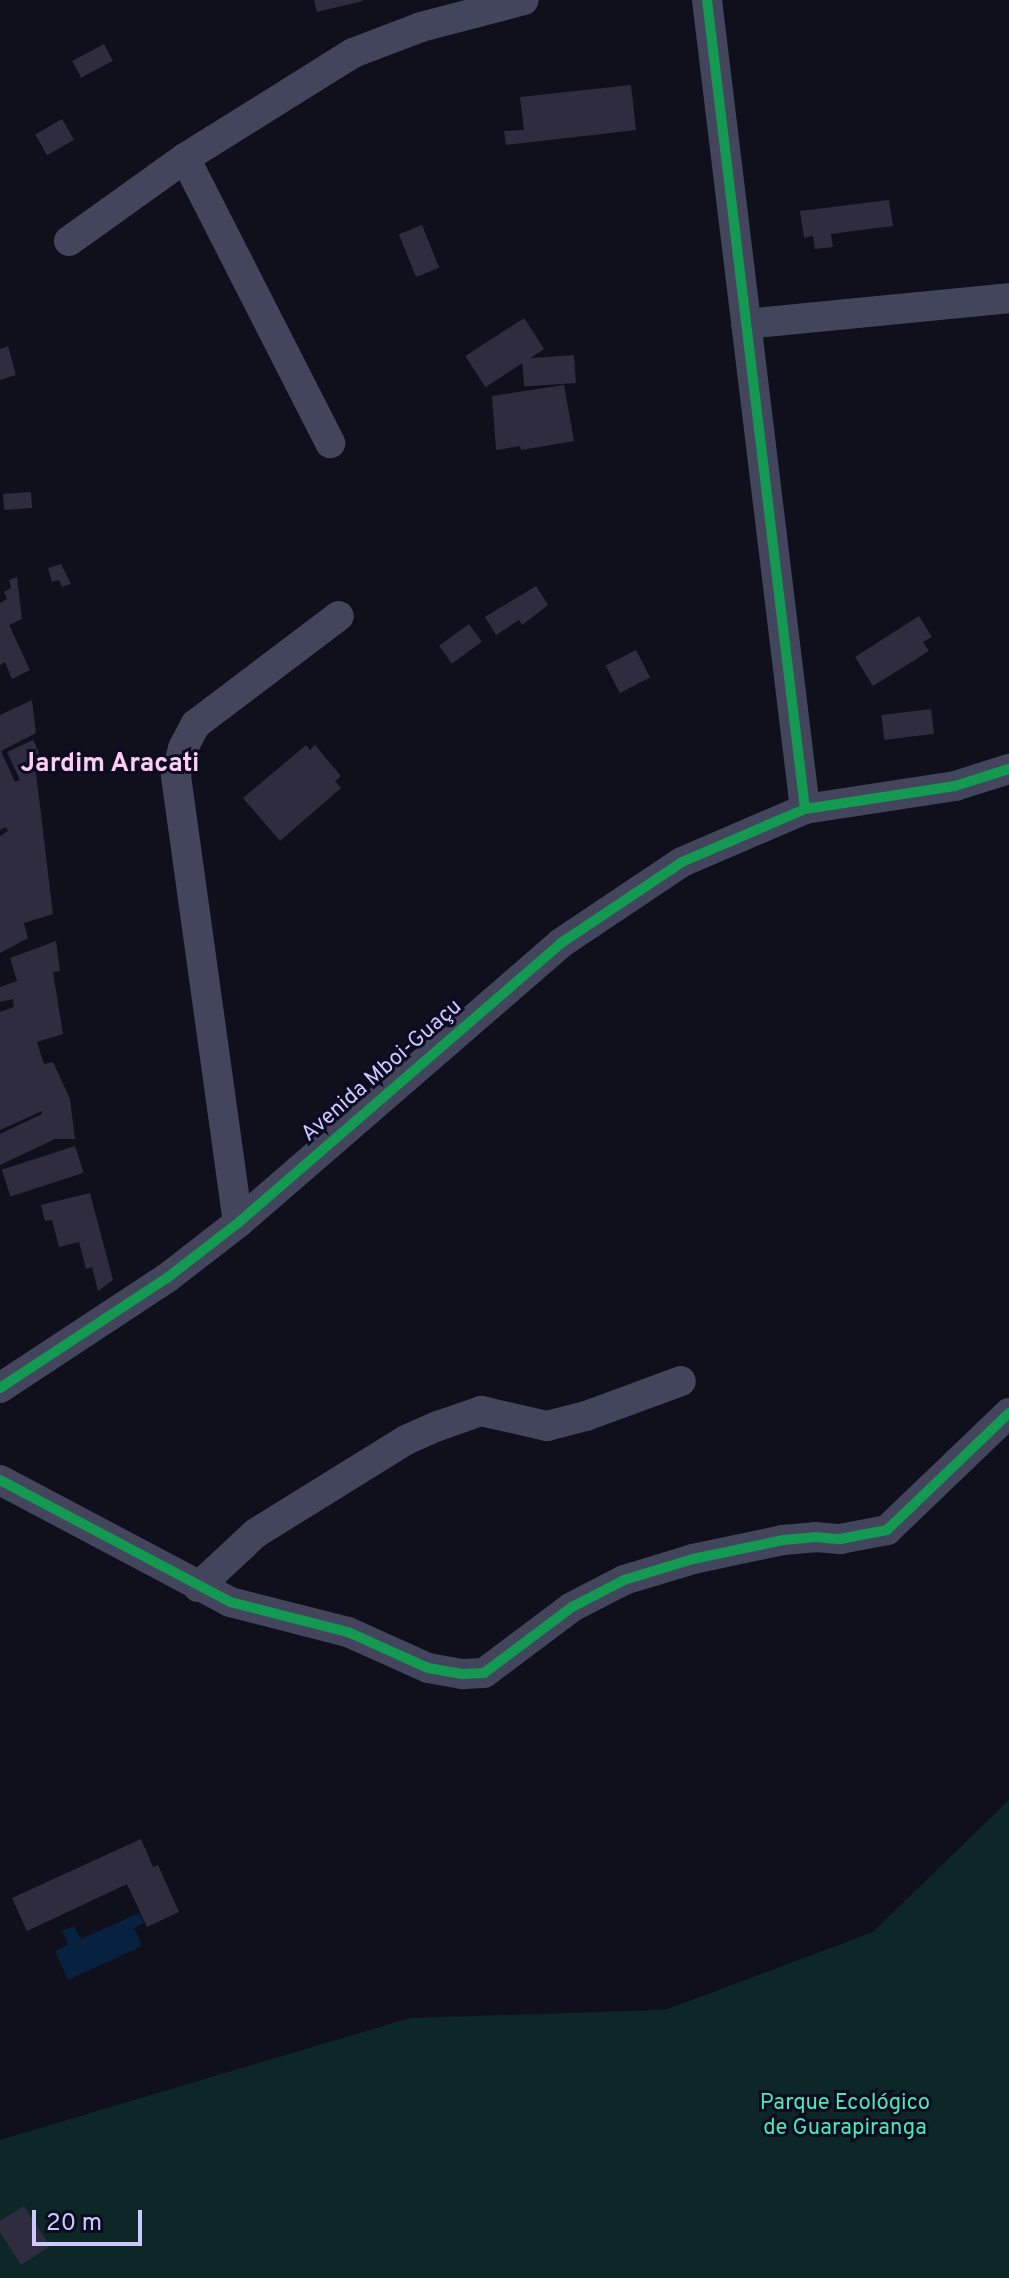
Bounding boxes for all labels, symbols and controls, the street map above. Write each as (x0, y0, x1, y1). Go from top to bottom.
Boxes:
district label: Jardim Aracati (20, 749, 200, 781)
street label: Avenida Mboi-Guaçu (296, 994, 468, 1148)
park label: Parque Ecológico de Guarapiranga (760, 2090, 930, 2142)
scale bar (36, 2194, 146, 2244)
text: 20 m (46, 2209, 102, 2239)

